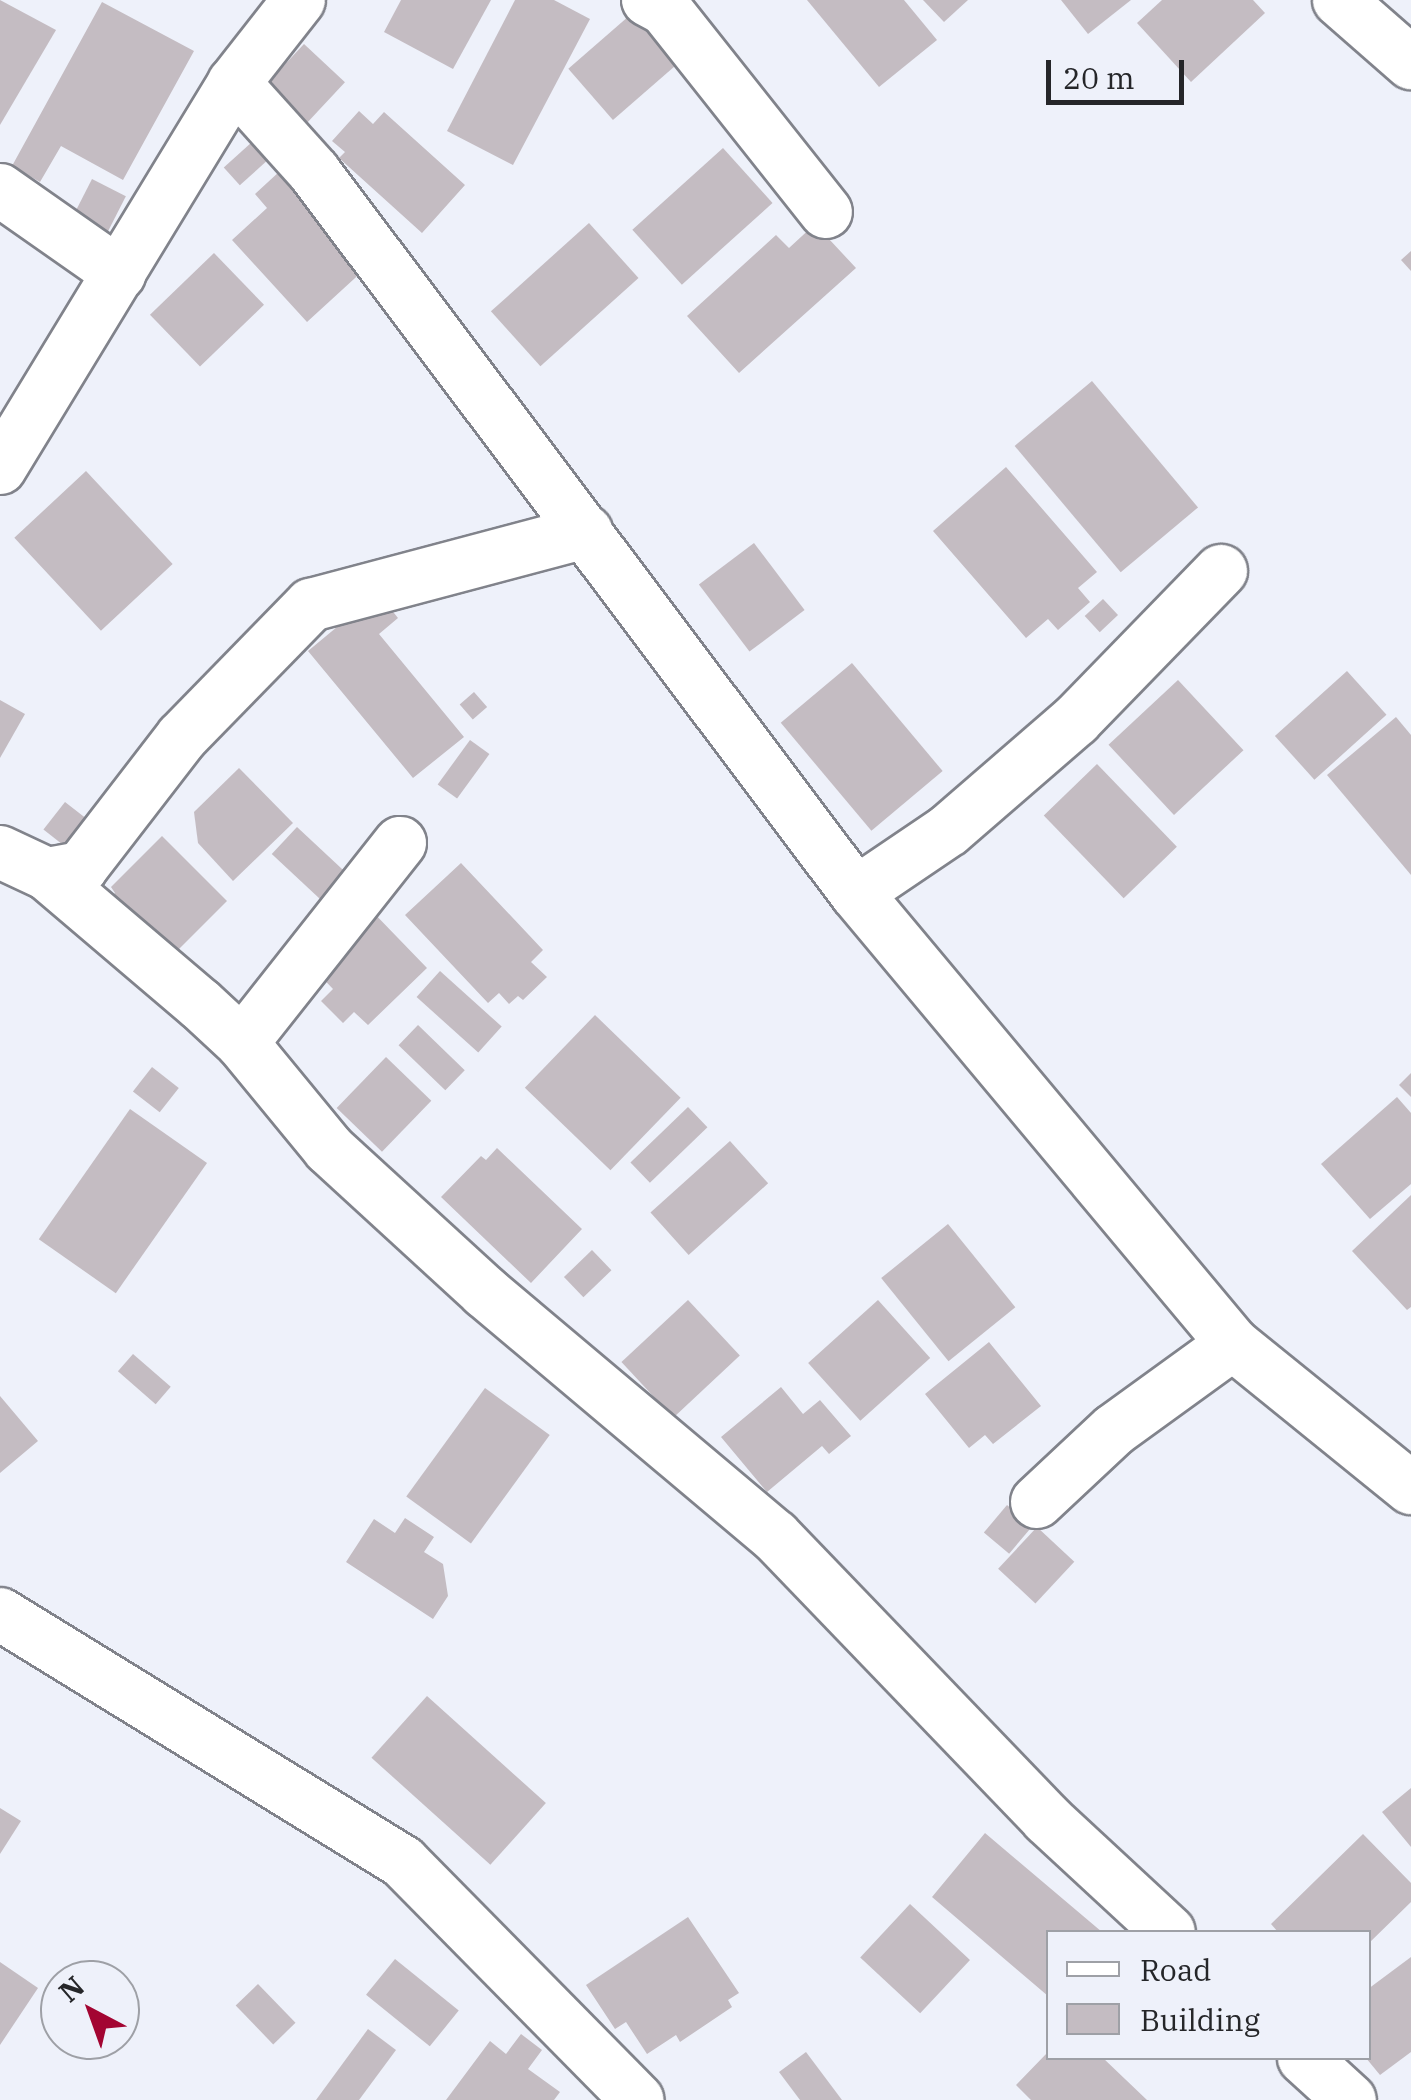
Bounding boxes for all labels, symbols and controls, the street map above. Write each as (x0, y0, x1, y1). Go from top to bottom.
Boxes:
scale bar (1051, 40, 1188, 102)
text: 20 m (1063, 58, 1135, 97)
legend (1046, 1930, 1371, 2060)
text: Road (1140, 1950, 1212, 1989)
north arrow (40, 1960, 140, 2060)
text: N (51, 1967, 92, 2010)
text: Building (1140, 2000, 1260, 2039)

